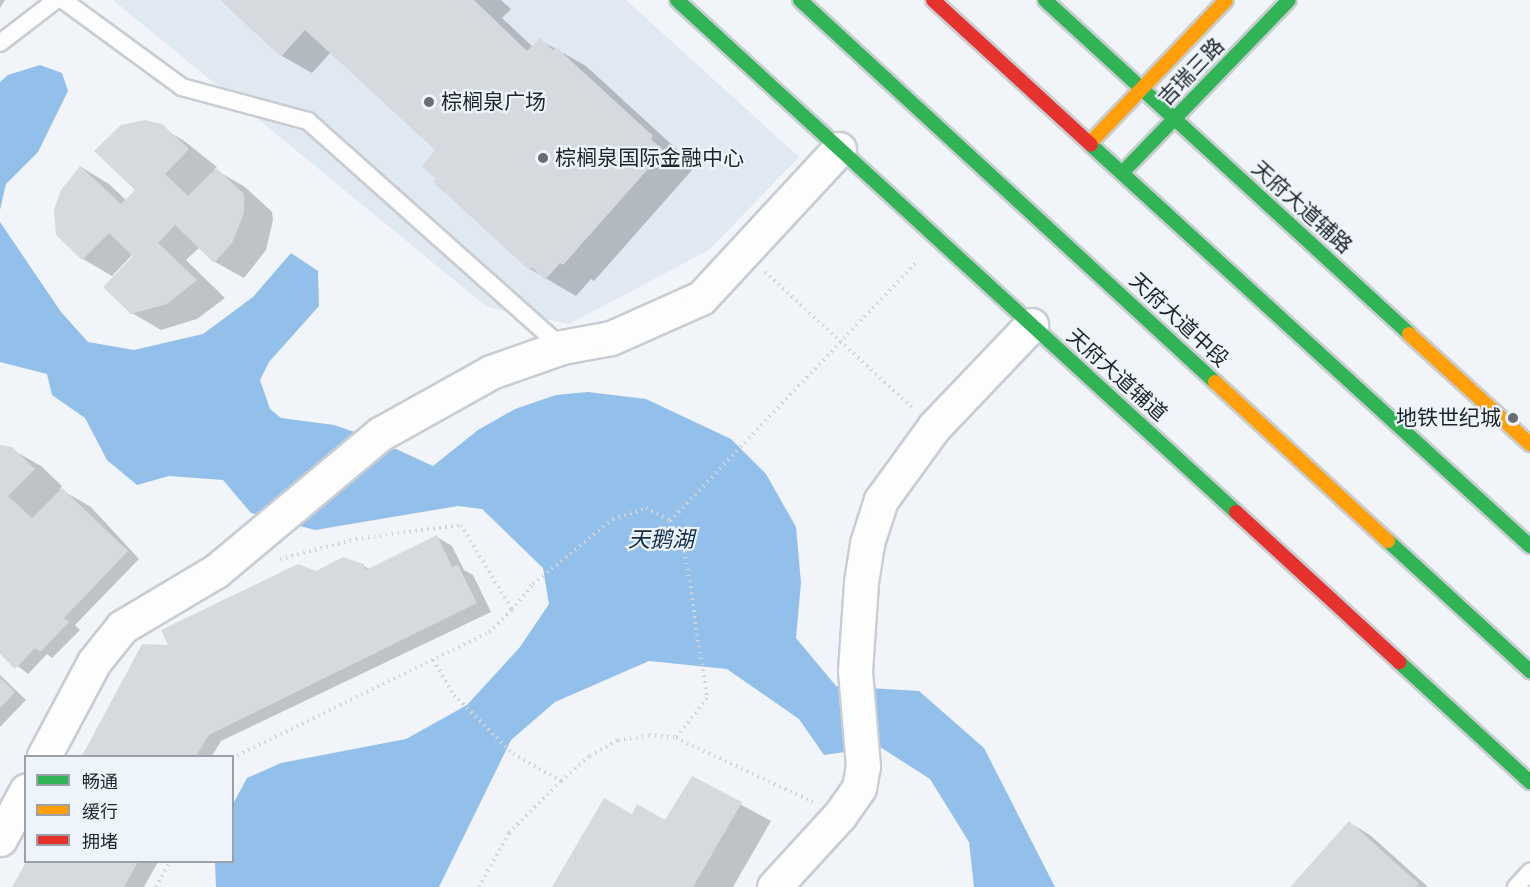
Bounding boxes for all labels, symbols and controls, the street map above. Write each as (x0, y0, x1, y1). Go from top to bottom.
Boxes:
street label: 吉瑞三路 (1153, 33, 1229, 111)
place label: 棕榈泉广场 (441, 89, 546, 115)
marker: 棕榈泉广场 (422, 95, 436, 109)
place label: 棕榈泉国际金融中心 (555, 145, 744, 171)
marker: 棕榈泉国际金融中心 (536, 151, 550, 165)
street label: 天府大道辅路 (1247, 155, 1357, 259)
street label: 天府大道中段 (1124, 268, 1234, 372)
street label: 天府大道辅道 (1062, 323, 1172, 427)
place label: 地铁世纪城 (1396, 405, 1501, 431)
marker: 地铁世纪城 (1506, 411, 1520, 425)
water label: 天鹅湖 (628, 527, 694, 553)
legend (24, 755, 234, 863)
text: 畅通 (82, 771, 118, 793)
text: 缓行 (82, 801, 118, 823)
text: 拥堵 (82, 831, 118, 853)

